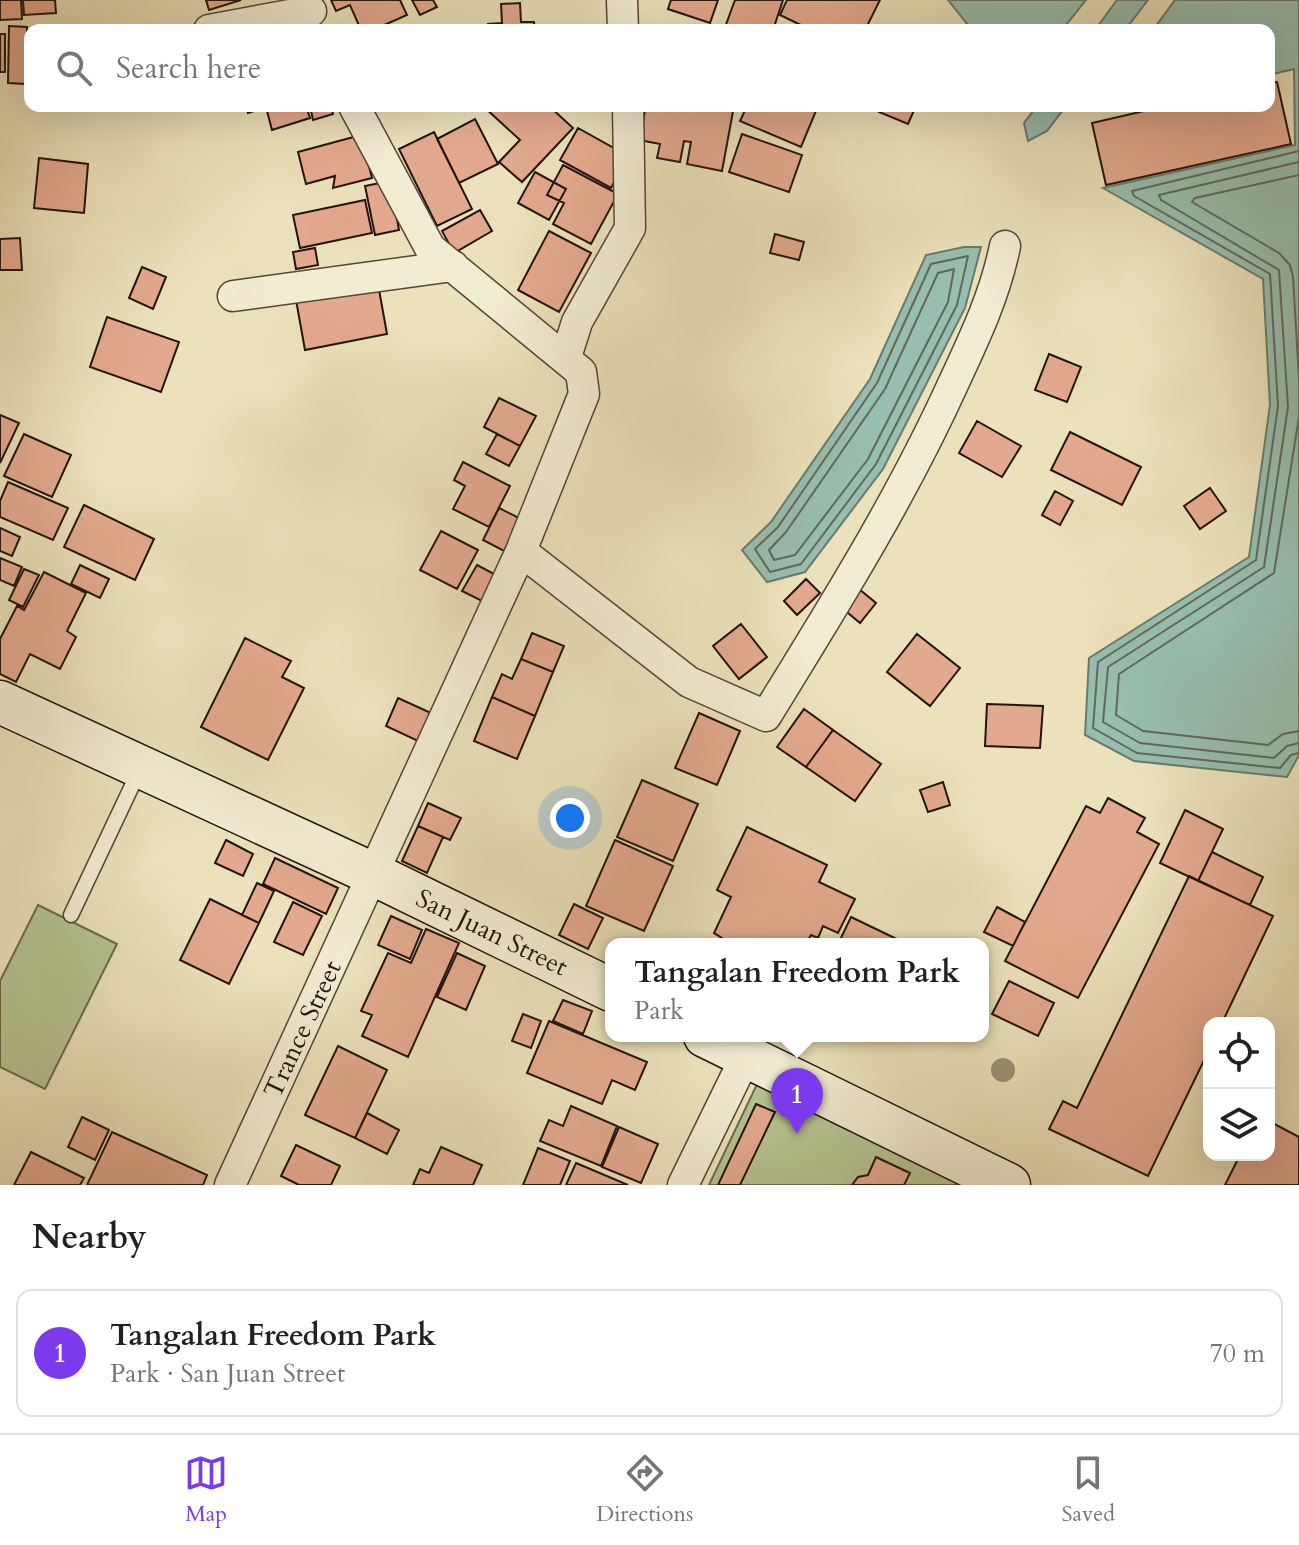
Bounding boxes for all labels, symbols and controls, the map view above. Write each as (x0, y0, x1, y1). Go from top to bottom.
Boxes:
search box (24, 24, 1275, 112)
icon: search (52, 46, 96, 90)
text: Search here (116, 48, 261, 89)
your location (550, 798, 590, 838)
street label: San Juan Street (410, 881, 573, 984)
popup (605, 938, 989, 1042)
text: Tangalan Freedom Park (634, 952, 960, 993)
street label: Trance Street (255, 955, 350, 1104)
text: Park (634, 993, 684, 1028)
map controls (1203, 1017, 1275, 1161)
button: locate (1203, 1017, 1275, 1089)
pin: 1 (771, 1068, 823, 1134)
button: layers (1203, 1089, 1275, 1161)
text: Nearby (32, 1214, 147, 1260)
text: Tangalan Freedom Park (110, 1315, 436, 1356)
text: 1 (53, 1336, 67, 1371)
text: 70 m (1209, 1336, 1265, 1371)
text: Park · San Juan Street (110, 1356, 345, 1391)
tab: Map (184, 1451, 228, 1529)
tab: Directions (596, 1451, 693, 1529)
tab: Saved (1062, 1451, 1115, 1529)

